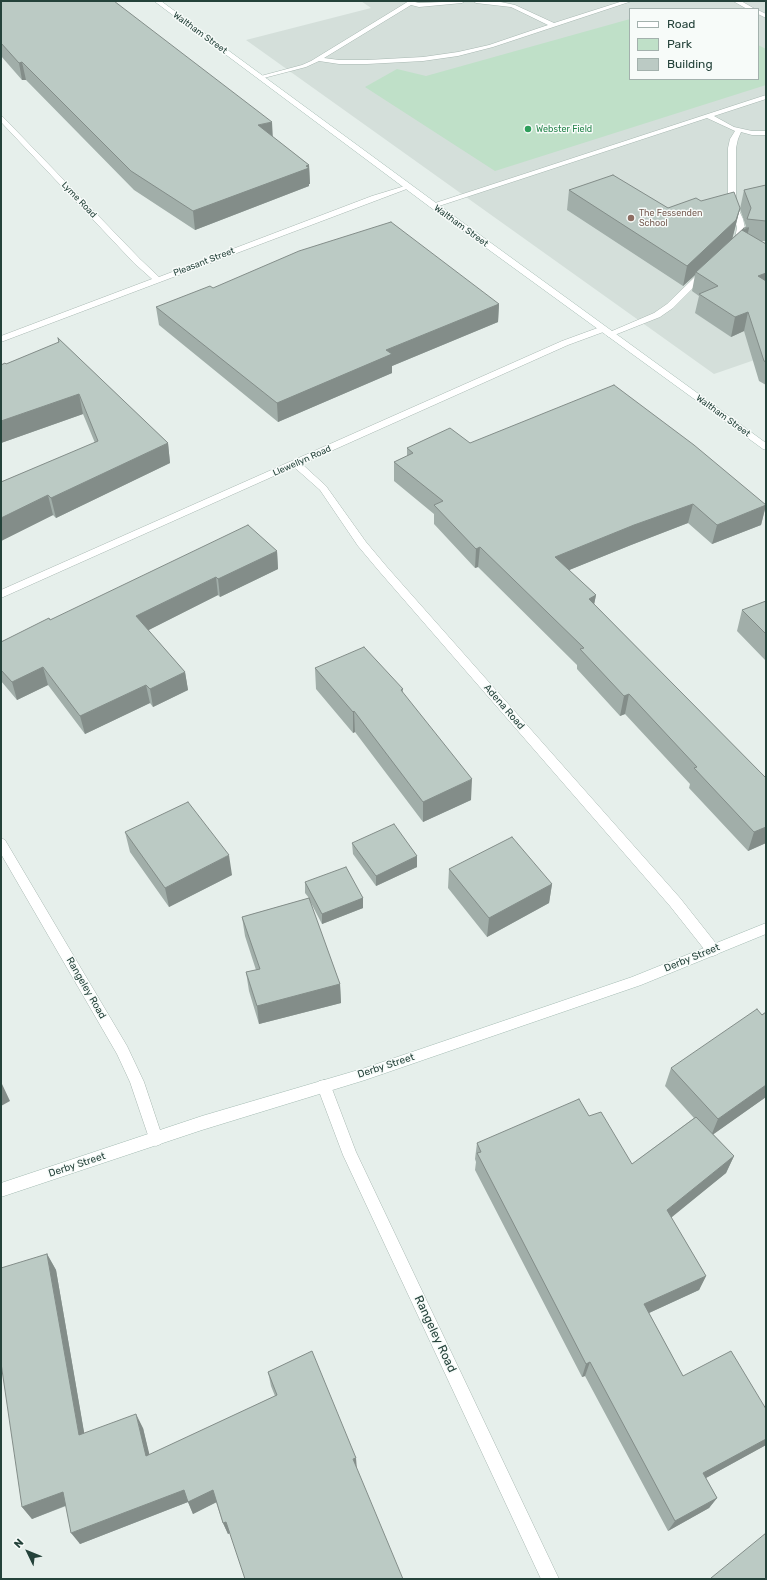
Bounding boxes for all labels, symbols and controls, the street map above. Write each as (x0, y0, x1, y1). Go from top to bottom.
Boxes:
legend (629, 8, 759, 80)
street label: Waltham Street (171, 10, 229, 56)
text: Road (667, 17, 695, 31)
text: Park (667, 37, 692, 51)
text: Building (667, 57, 713, 71)
marker: Webster Field (523, 124, 533, 134)
place label: Webster Field (536, 124, 592, 134)
street label: Lyme Road (59, 180, 99, 220)
street label: Waltham Street (432, 203, 490, 249)
place label: The Fessenden School (639, 208, 702, 229)
marker: The Fessenden School (626, 213, 636, 223)
street label: Pleasant Street (172, 245, 236, 279)
street label: Waltham Street (694, 393, 752, 439)
street label: Llewellyn Road (271, 443, 333, 479)
street label: Adena Road (481, 682, 527, 732)
street label: Derby Street (662, 941, 722, 975)
street label: Rangeley Road (64, 955, 108, 1021)
street label: Derby Street (356, 1051, 416, 1081)
street label: Derby Street (47, 1150, 107, 1180)
street label: Rangeley Road (411, 1293, 459, 1375)
north arrow (8, 1532, 48, 1572)
text: N (11, 1536, 26, 1551)

